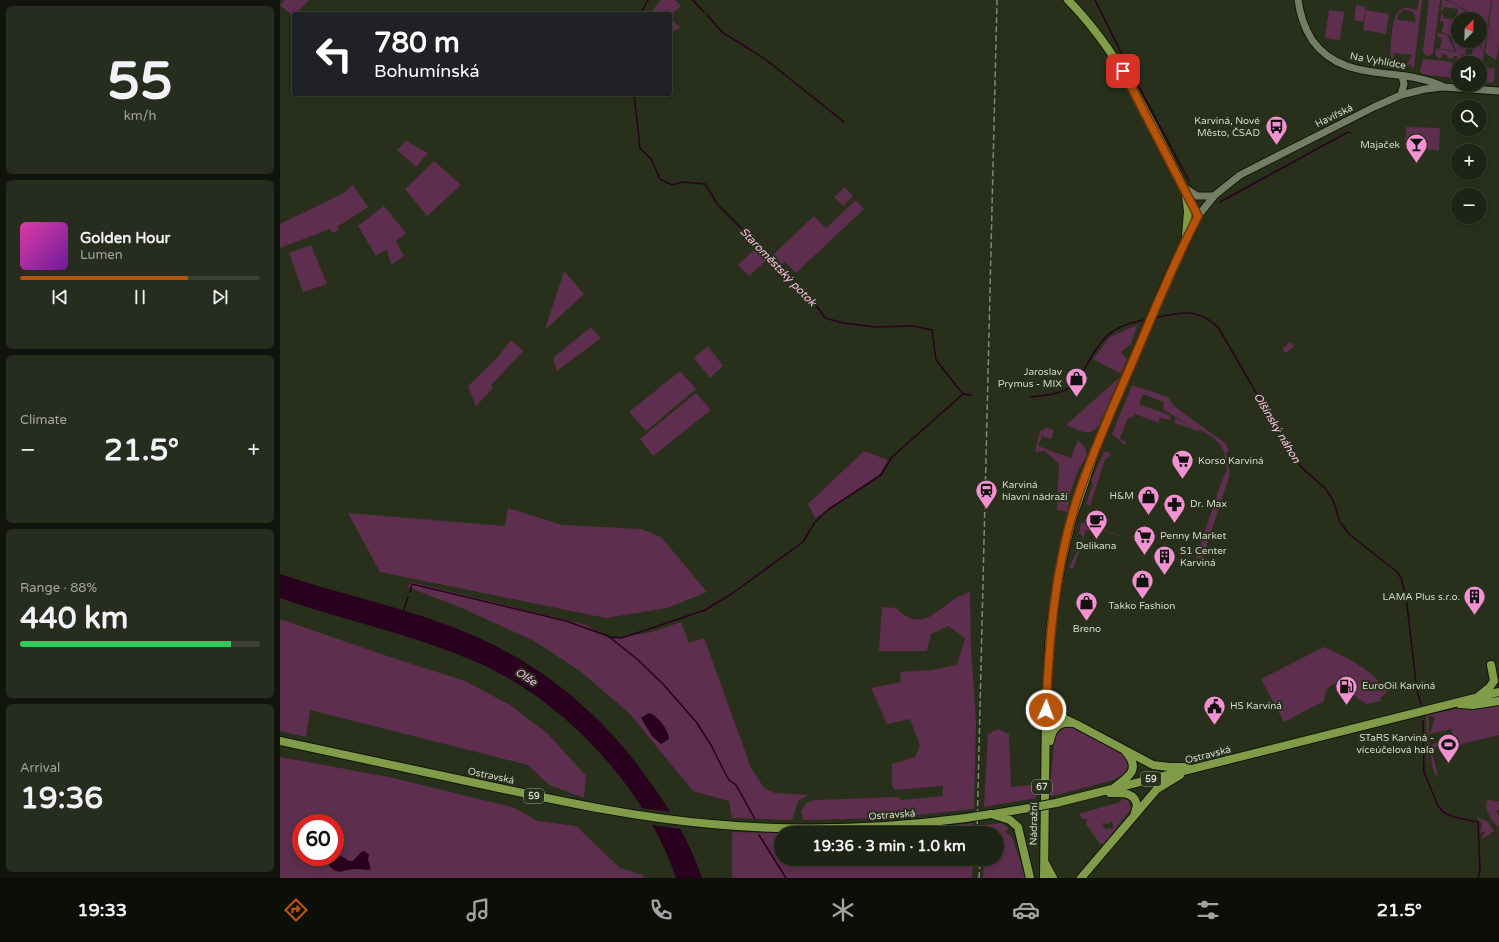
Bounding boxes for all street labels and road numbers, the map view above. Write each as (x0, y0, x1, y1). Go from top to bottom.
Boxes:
street label: Na Vyhlídce (1349, 50, 1407, 72)
street label: Havířská (1313, 102, 1355, 130)
street label: Ostravská (1184, 743, 1232, 767)
street label: Ostravská (467, 765, 515, 787)
road number: 59 (1141, 772, 1161, 786)
road number: 67 (1032, 780, 1052, 794)
road number: 59 (524, 789, 544, 803)
street label: Nádražní (1028, 802, 1040, 846)
street label: Ostravská (868, 807, 916, 823)

